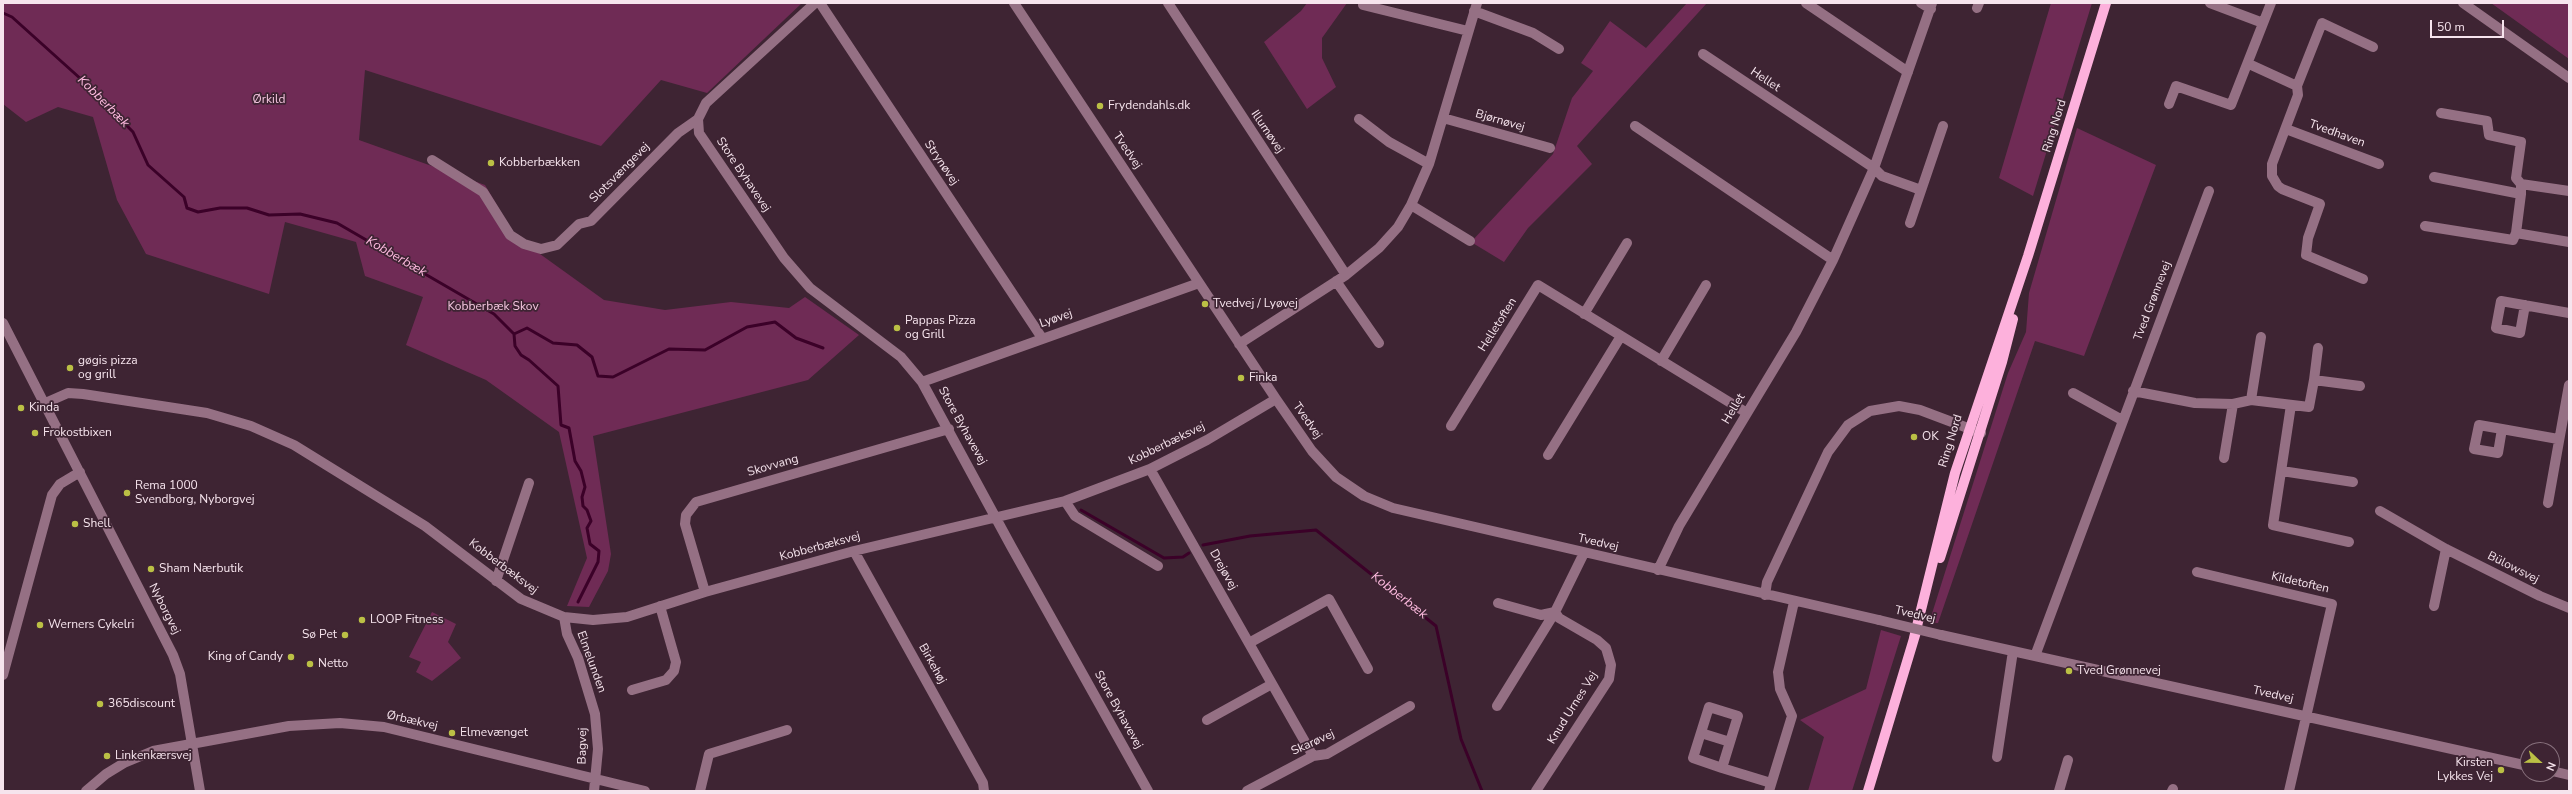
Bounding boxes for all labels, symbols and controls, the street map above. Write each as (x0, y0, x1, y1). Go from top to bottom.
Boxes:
scale bar (2432, 12, 2506, 38)
text: 50 m (2437, 19, 2465, 35)
street label: Hellet (1747, 65, 1783, 95)
water label: Kobberbæk (74, 73, 132, 131)
park label: Ørkild (253, 93, 285, 107)
street label: Ring Nord (2040, 98, 2070, 154)
place label: Frydendahls.dk (1108, 99, 1190, 113)
marker: Frydendahls.dk (1095, 101, 1105, 111)
street label: Bjørnøvej (1474, 107, 1526, 135)
street label: Illumøvej (1247, 108, 1287, 156)
street label: Tvedhaven (2307, 117, 2367, 151)
street label: Tvedvej (1110, 130, 1144, 172)
street label: Store Byhavevej (713, 135, 773, 215)
street label: Strynøvej (921, 138, 961, 188)
street label: Slotsvængevej (587, 140, 653, 206)
place label: Kobberbækken (499, 156, 580, 170)
marker: Kobberbækken (486, 158, 496, 168)
water label: Kobberbæk (363, 233, 429, 281)
street label: Tved Grønnevej (2131, 259, 2175, 343)
street label: Helletoften (1476, 295, 1520, 355)
place label: Tvedvej / Lyøvej (1213, 297, 1298, 311)
marker: Tvedvej / Lyøvej (1200, 299, 1210, 309)
park label: Kobberbæk Skov (447, 300, 539, 314)
street label: Lyøvej (1038, 307, 1074, 331)
place label: Pappas Pizza og Grill (905, 314, 976, 342)
marker: Pappas Pizza og Grill (892, 323, 902, 333)
place label: gøgis pizza og grill (78, 354, 138, 382)
marker: gøgis pizza og grill (65, 363, 75, 373)
place label: Finka (1249, 371, 1277, 385)
marker: Finka (1236, 373, 1246, 383)
street label: Store Byhavevej (935, 384, 989, 468)
street label: Hellet (1719, 391, 1749, 427)
street label: Tvedvej (1289, 400, 1325, 442)
place label: Kinda (29, 401, 59, 415)
marker: Kinda (16, 403, 26, 413)
street label: Ring Nord (1936, 413, 1966, 469)
street label: Kobberbæksvej (1127, 419, 1207, 469)
place label: Frokostbixen (43, 426, 112, 440)
marker: Frokostbixen (30, 428, 40, 438)
place label: OK (1922, 430, 1939, 444)
marker: OK (1909, 432, 1919, 442)
street label: Skovvang (746, 452, 800, 480)
place label: Rema 1000 Svendborg, Nyborgvej (135, 479, 255, 507)
marker: Rema 1000 Svendborg, Nyborgvej (122, 488, 132, 498)
place label: Shell (83, 517, 111, 531)
marker: Shell (70, 519, 80, 529)
street label: Kobberbæksvej (778, 529, 862, 565)
street label: Tvedvej (1576, 531, 1620, 555)
street label: Kobberbæksvej (466, 536, 540, 598)
street label: Drejøvej (1206, 547, 1240, 593)
street label: Bülowsvej (2485, 549, 2541, 587)
place label: Sham Nærbutik (159, 562, 243, 576)
marker: Sham Nærbutik (146, 564, 156, 574)
water label: Kobberbæk (1368, 569, 1430, 623)
street label: Kildetoften (2270, 569, 2330, 597)
street label: Nyborgvej (145, 581, 183, 637)
street label: Tvedvej (1893, 603, 1937, 627)
place label: LOOP Fitness (370, 613, 443, 627)
marker: LOOP Fitness (357, 615, 367, 625)
place label: Werners Cykelri (48, 618, 134, 632)
marker: Werners Cykelri (35, 620, 45, 630)
place label: Sø Pet (302, 628, 337, 642)
street label: Elmelunden (573, 629, 609, 695)
marker: Sø Pet (340, 630, 350, 640)
street label: Birkehøj (915, 641, 949, 687)
place label: King of Candy (208, 650, 283, 664)
marker: King of Candy (286, 652, 296, 662)
place label: Netto (318, 657, 348, 671)
marker: Netto (305, 659, 315, 669)
place label: Tved Grønnevej (2077, 664, 2161, 678)
marker: Tved Grønnevej (2064, 666, 2074, 676)
street label: Store Byhavevej (1091, 668, 1145, 752)
street label: Knud Urnes Vej (1545, 669, 1601, 747)
street label: Tvedvej (2251, 683, 2295, 707)
place label: 365discount (108, 697, 175, 711)
marker: 365discount (95, 699, 105, 709)
street label: Ørbækvej (385, 708, 439, 734)
place label: Elmevænget (460, 726, 528, 740)
street label: Bagvej (575, 727, 591, 765)
street label: Skarøvej (1289, 727, 1337, 759)
marker: Elmevænget (447, 728, 457, 738)
north arrow (2520, 742, 2560, 782)
place label: Linkenkærsvej (115, 749, 192, 763)
marker: Linkenkærsvej (102, 751, 112, 761)
place label: Kirsten Lykkes Vej (2437, 756, 2493, 784)
text: N (2542, 760, 2559, 773)
marker: Kirsten Lykkes Vej (2496, 765, 2506, 775)

